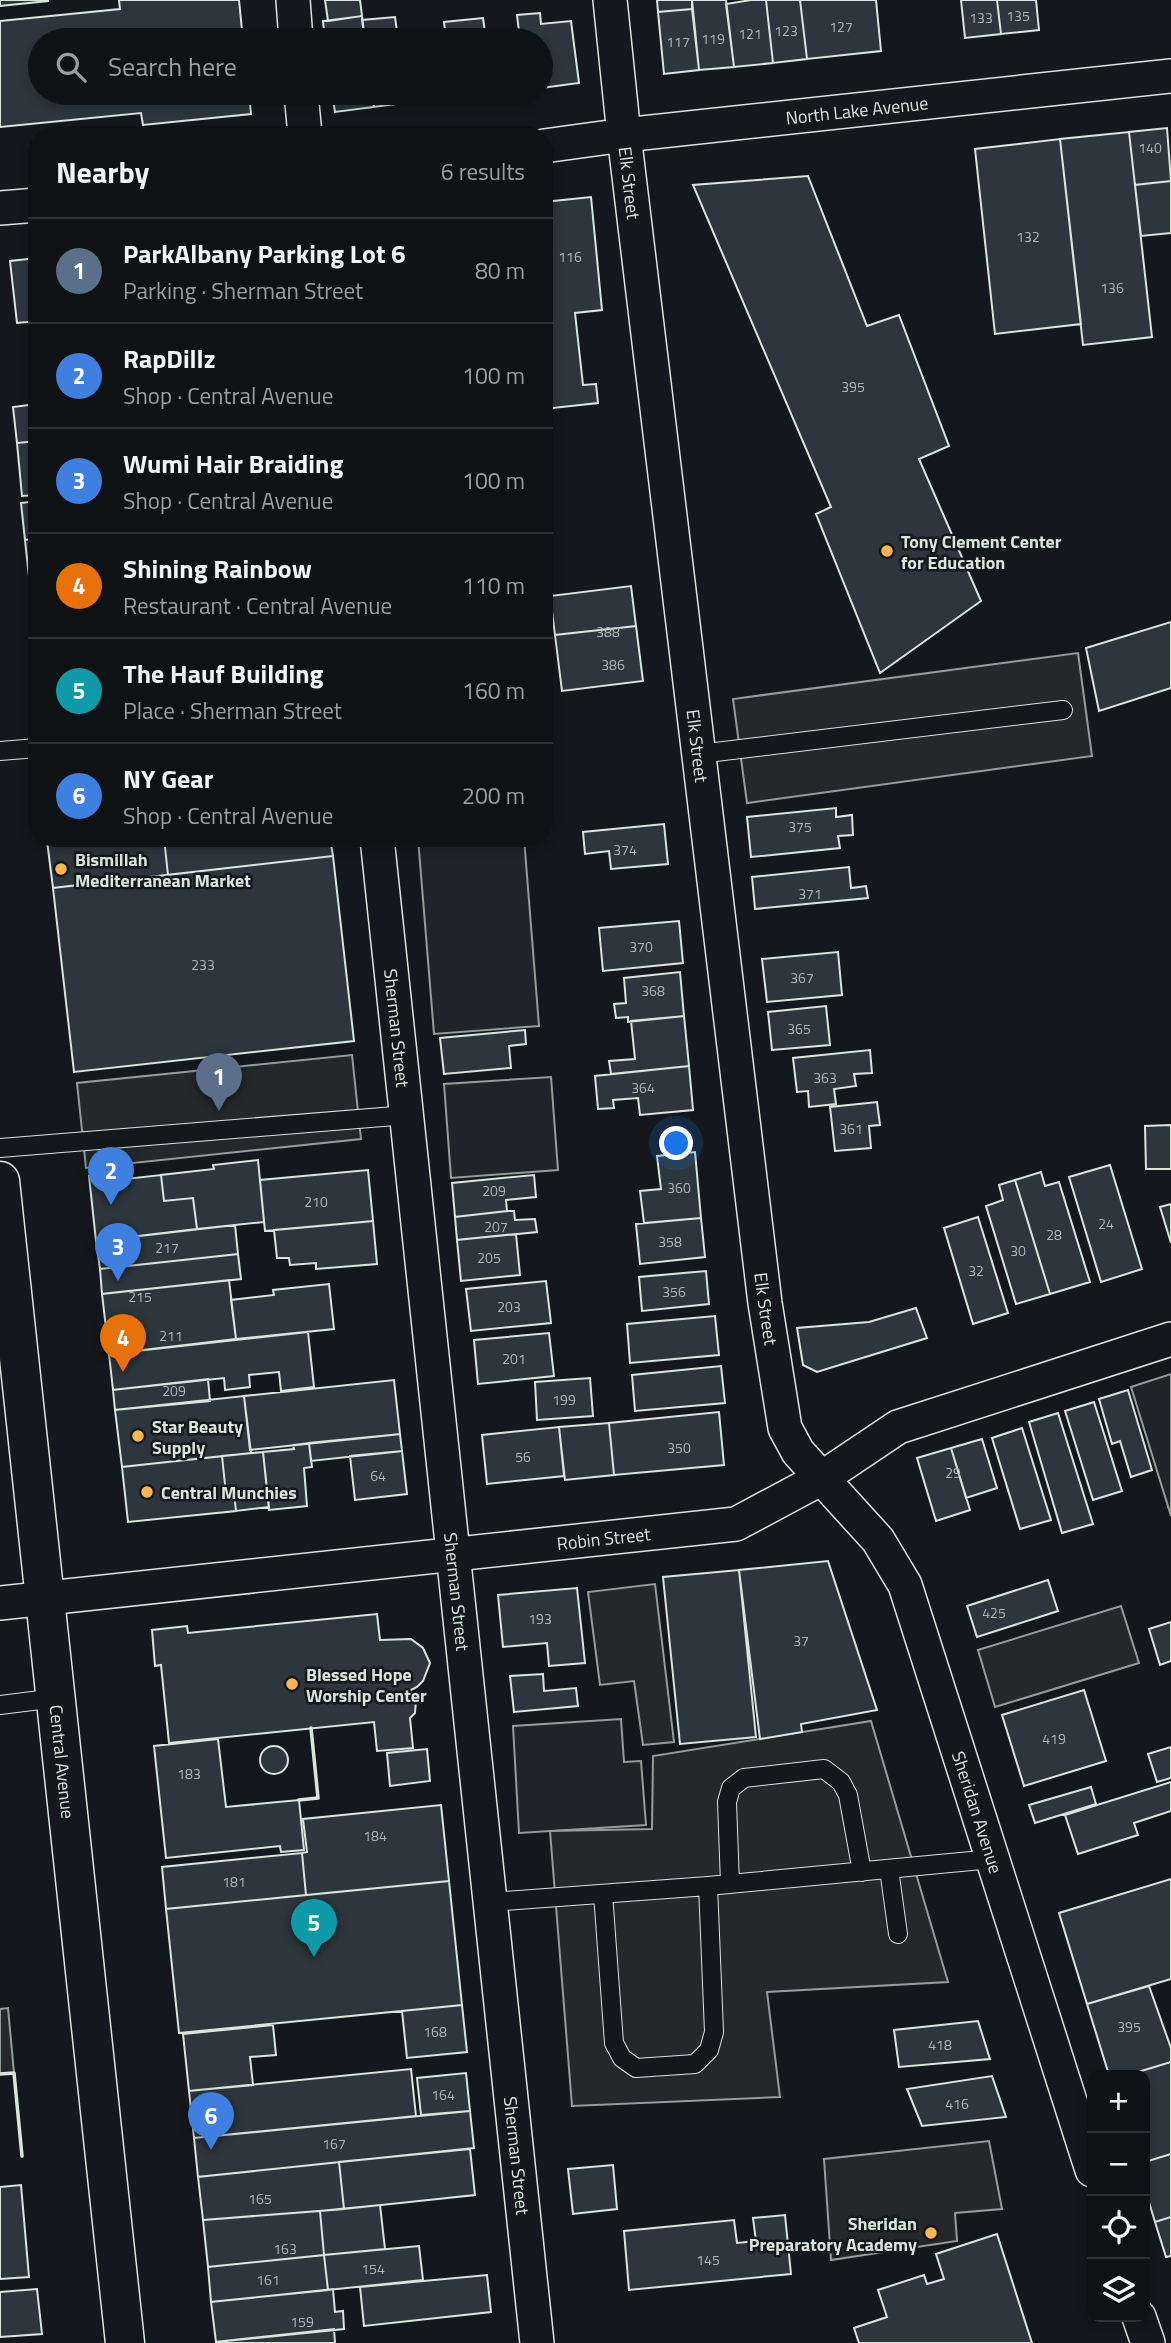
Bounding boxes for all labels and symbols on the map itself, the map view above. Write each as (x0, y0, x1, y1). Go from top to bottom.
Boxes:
house number: 135 (1006, 5, 1030, 26)
house number: 133 (969, 7, 993, 28)
house number: 127 (829, 16, 853, 37)
house number: 123 (774, 20, 798, 41)
house number: 121 (738, 23, 762, 44)
house number: 119 (701, 28, 725, 49)
house number: 117 (666, 31, 690, 52)
street label: North Lake Avenue (784, 89, 930, 131)
house number: 140 (1138, 137, 1162, 158)
street label: Elk Street (612, 145, 648, 222)
house number: 132 (1016, 226, 1040, 247)
house number: 116 (558, 246, 582, 267)
house number: 136 (1100, 277, 1124, 298)
house number: 395 (841, 376, 865, 397)
place label: Tony Clement Center for Education (901, 528, 1062, 576)
marker: Tony Clement Center for Education (879, 543, 895, 559)
house number: 388 (596, 621, 620, 642)
house number: 386 (601, 654, 625, 675)
street label: Elk Street (680, 708, 716, 784)
house number: 375 (788, 816, 812, 837)
house number: 374 (613, 839, 637, 860)
place label: Bismillah Mediterranean Market (75, 846, 251, 894)
marker: Bismillah Mediterranean Market (53, 861, 69, 877)
house number: 371 (798, 883, 822, 904)
house number: 370 (629, 936, 653, 957)
house number: 233 (191, 954, 215, 975)
street label: Sherman Street (377, 967, 417, 1089)
house number: 367 (790, 967, 814, 988)
house number: 368 (641, 980, 665, 1001)
house number: 365 (787, 1018, 811, 1039)
pin: 1 (196, 1053, 242, 1111)
house number: 363 (813, 1067, 837, 1088)
house number: 364 (631, 1077, 655, 1098)
house number: 361 (839, 1118, 863, 1139)
your location (659, 1126, 693, 1160)
pin: 2 (88, 1147, 134, 1205)
house number: 360 (667, 1177, 691, 1198)
house number: 209 (482, 1180, 506, 1201)
house number: 210 (304, 1191, 328, 1212)
house number: 24 (1098, 1213, 1114, 1234)
house number: 207 (484, 1216, 508, 1237)
pin: 3 (95, 1223, 141, 1281)
house number: 28 (1046, 1224, 1062, 1245)
house number: 358 (658, 1231, 682, 1252)
house number: 217 (155, 1237, 179, 1258)
house number: 30 (1010, 1240, 1026, 1261)
house number: 205 (477, 1247, 501, 1268)
house number: 32 (968, 1260, 984, 1281)
street label: Elk Street (748, 1271, 785, 1348)
house number: 356 (662, 1281, 686, 1302)
house number: 215 (128, 1286, 152, 1307)
house number: 203 (497, 1296, 521, 1317)
pin: 4 (100, 1314, 146, 1372)
house number: 211 (159, 1325, 183, 1346)
house number: 201 (502, 1348, 526, 1369)
house number: 209 (162, 1380, 186, 1401)
house number: 199 (552, 1389, 576, 1410)
place label: Star Beauty Supply (152, 1413, 243, 1461)
marker: Star Beauty Supply (130, 1428, 146, 1444)
house number: 350 (667, 1437, 691, 1458)
house number: 56 (515, 1446, 531, 1467)
house number: 29 (945, 1462, 961, 1483)
house number: 64 (370, 1465, 386, 1486)
place label: Central Munchies (161, 1479, 297, 1506)
marker: Central Munchies (139, 1484, 155, 1500)
street label: Robin Street (555, 1520, 652, 1557)
street label: Sherman Street (437, 1531, 477, 1653)
house number: 425 (982, 1602, 1006, 1623)
house number: 193 (528, 1608, 552, 1629)
house number: 37 (793, 1630, 809, 1651)
place label: Blessed Hope Worship Center (306, 1661, 427, 1709)
marker: Blessed Hope Worship Center (284, 1676, 300, 1692)
street label: Central Avenue (43, 1703, 82, 1820)
house number: 419 (1042, 1728, 1066, 1749)
street label: Sheridan Avenue (945, 1747, 1010, 1877)
house number: 183 (177, 1763, 201, 1784)
house number: 184 (363, 1825, 387, 1846)
house number: 181 (222, 1871, 246, 1892)
pin: 5 (291, 1899, 337, 1957)
house number: 395 (1117, 2016, 1141, 2037)
house number: 168 (423, 2021, 447, 2042)
house number: 418 (928, 2034, 952, 2055)
house number: 164 (431, 2084, 455, 2105)
pin: 6 (188, 2092, 234, 2150)
house number: 416 (945, 2093, 969, 2114)
street label: Sherman Street (497, 2095, 537, 2217)
house number: 167 (322, 2133, 346, 2154)
house number: 165 (248, 2188, 272, 2209)
place label: Sheridan Preparatory Academy (749, 2210, 917, 2258)
marker: Sheridan Preparatory Academy (923, 2225, 939, 2241)
house number: 163 (273, 2238, 297, 2259)
house number: 145 (696, 2249, 720, 2270)
house number: 154 (361, 2258, 385, 2279)
house number: 161 (256, 2269, 280, 2290)
house number: 159 (290, 2311, 314, 2332)

